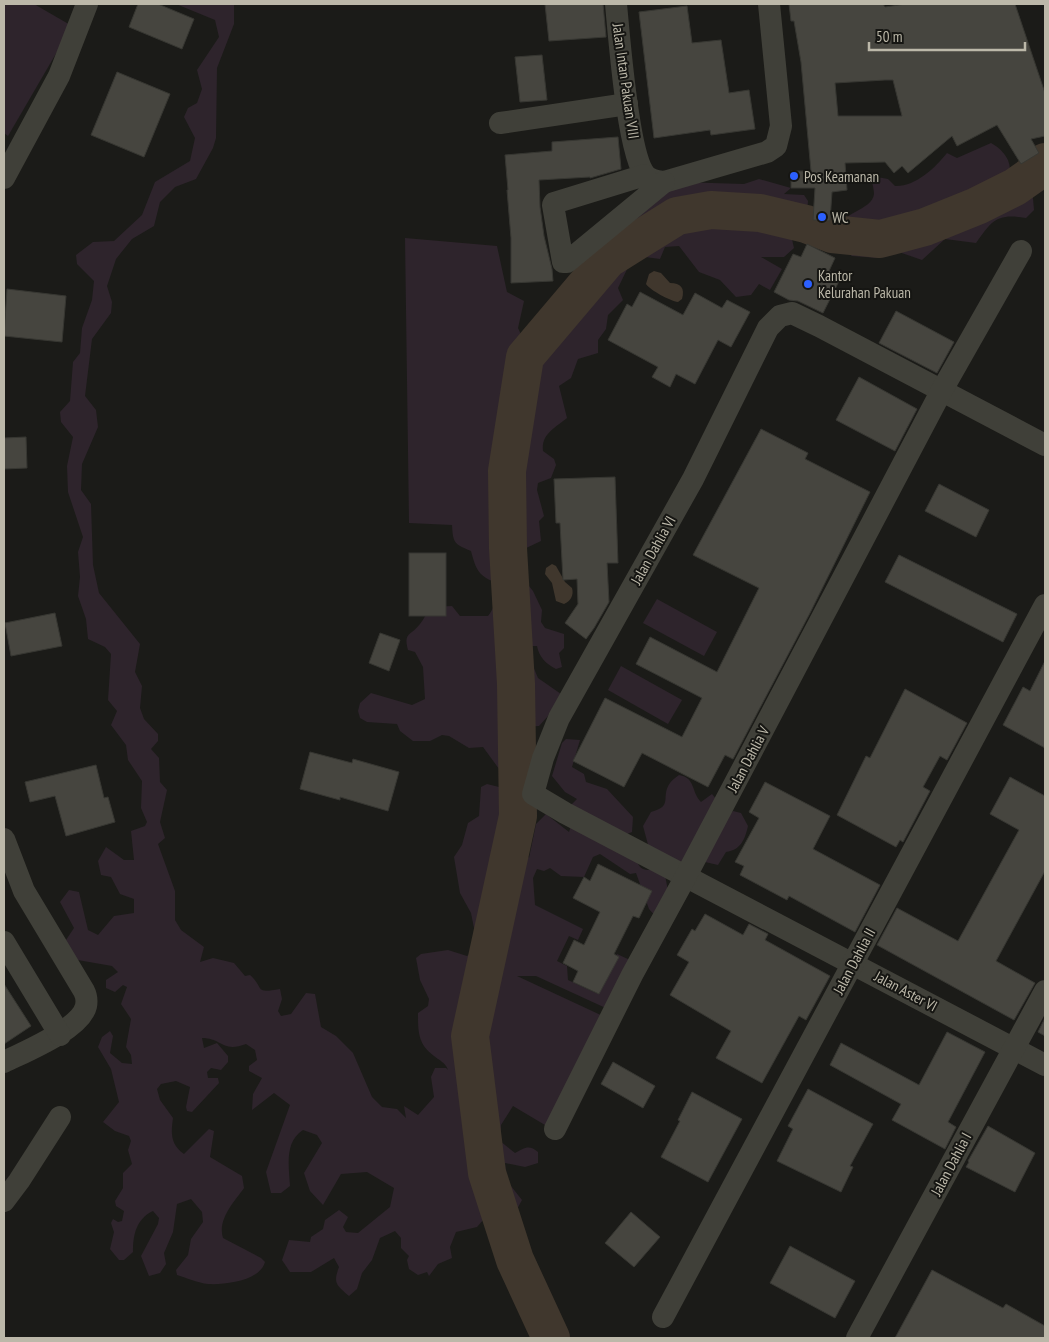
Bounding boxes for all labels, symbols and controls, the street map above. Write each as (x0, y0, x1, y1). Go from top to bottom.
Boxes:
scale bar (869, 20, 1025, 52)
street label: Jalan Intan Pakuan VIII (608, 21, 644, 140)
text: 50 m (876, 27, 902, 46)
place label: Pos Keamanan (804, 167, 879, 186)
marker: Pos Keamanan (788, 170, 800, 182)
place label: WC (832, 208, 849, 227)
marker: WC (816, 211, 828, 223)
place label: Kantor Kelurahan Pakuan (818, 266, 911, 302)
marker: Kantor Kelurahan Pakuan (802, 278, 814, 290)
street label: Jalan Dahlia VI (626, 512, 680, 588)
street label: Jalan Dahlia V (722, 723, 773, 796)
street label: Jalan Dahlia II (828, 925, 879, 998)
street label: Jalan Aster VI (871, 966, 941, 1015)
street label: Jalan Dahlia I (926, 1129, 976, 1200)

